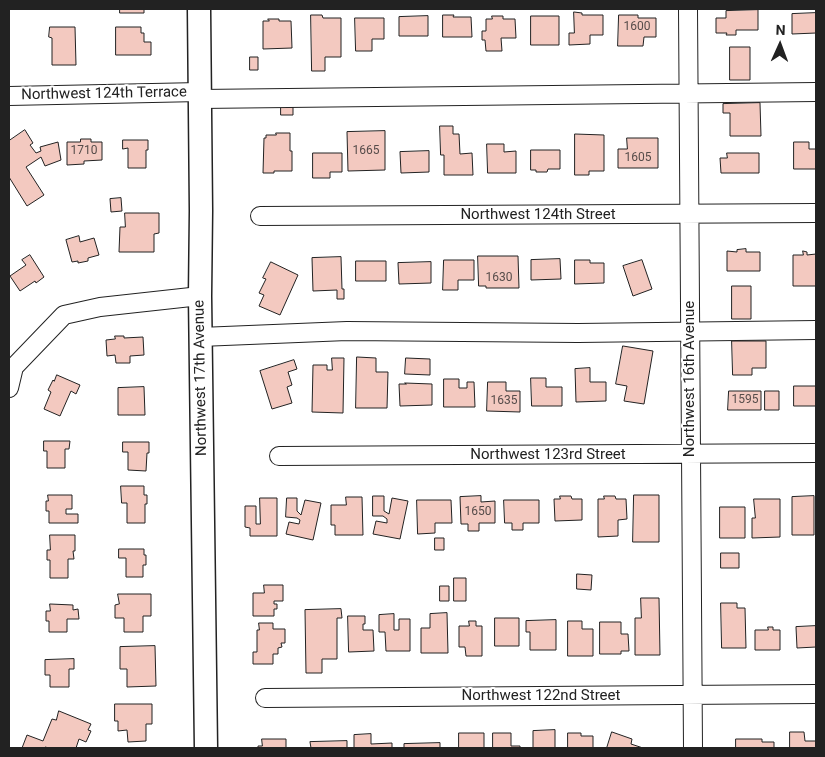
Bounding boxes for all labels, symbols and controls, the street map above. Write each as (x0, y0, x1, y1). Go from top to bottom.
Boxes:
house number: 1600 (624, 20, 650, 34)
north arrow (755, 20, 805, 70)
text: N (775, 22, 786, 38)
street label: Northwest 124th Terrace (21, 84, 187, 104)
house number: 1710 (71, 144, 97, 158)
house number: 1665 (353, 144, 379, 158)
house number: 1605 (625, 151, 651, 165)
street label: Northwest 124th Street (460, 206, 616, 224)
house number: 1630 (486, 271, 512, 285)
street label: Northwest 17th Avenue (191, 300, 211, 456)
street label: Northwest 16th Avenue (681, 301, 699, 457)
house number: 1595 (732, 393, 758, 407)
house number: 1635 (491, 394, 517, 408)
street label: Northwest 123rd Street (470, 446, 626, 464)
house number: 1650 (465, 505, 491, 519)
street label: Northwest 122nd Street (462, 687, 620, 705)

